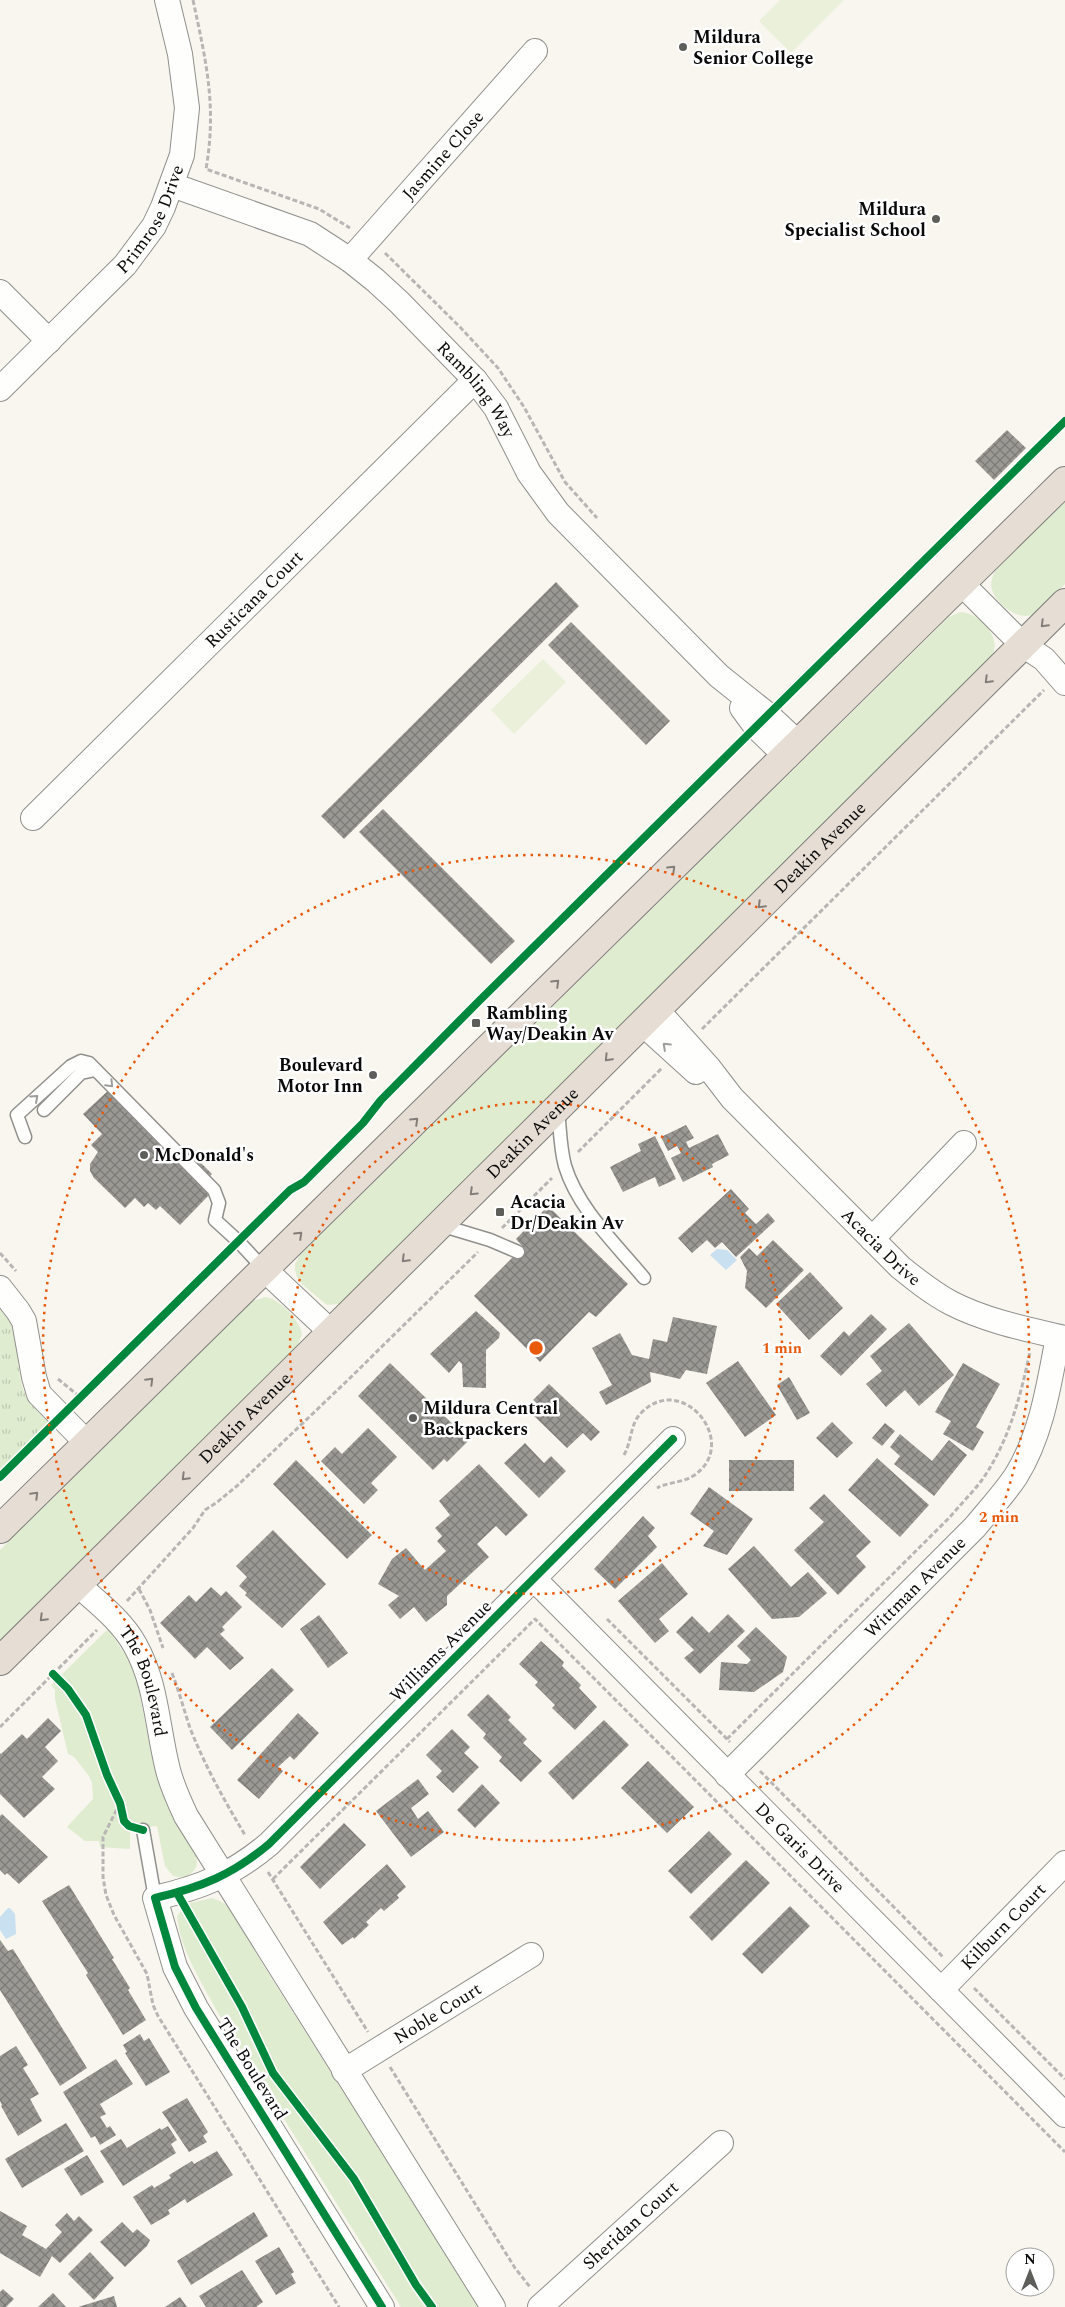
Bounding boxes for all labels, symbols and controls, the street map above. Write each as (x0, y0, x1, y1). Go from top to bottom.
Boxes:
place label: Mildura Senior College (693, 24, 814, 72)
marker: Mildura Senior College (677, 41, 689, 53)
street label: Jasmine Close (395, 104, 490, 206)
street label: Primrose Drive (110, 161, 191, 280)
place label: Mildura Specialist School (785, 196, 927, 244)
marker: Mildura Specialist School (930, 213, 942, 225)
street label: Rambling Way (430, 335, 523, 444)
street label: Rusticana Court (199, 544, 309, 654)
one-way arrow (1041, 618, 1050, 627)
one-way arrow (985, 674, 994, 683)
street label: Deakin Avenue (767, 795, 872, 900)
one-way arrow (666, 866, 675, 875)
one-way arrow (758, 899, 767, 908)
one-way arrow (550, 980, 559, 989)
place label: Rambling Way/Deakin Av (486, 1000, 615, 1048)
marker: Rambling Way/Deakin Av (470, 1017, 482, 1029)
one-way arrow (662, 1043, 671, 1052)
place label: Boulevard Motor Inn (277, 1052, 363, 1100)
one-way arrow (605, 1052, 614, 1061)
marker: Boulevard Motor Inn (367, 1069, 379, 1081)
one-way arrow (104, 1078, 113, 1087)
street label: Deakin Avenue (480, 1081, 585, 1185)
one-way arrow (30, 1095, 39, 1104)
one-way arrow (409, 1118, 418, 1127)
place label: McDonald's (154, 1142, 254, 1169)
marker: McDonald's (138, 1149, 150, 1161)
one-way arrow (470, 1186, 479, 1195)
place label: Acacia Dr/Deakin Av (510, 1189, 625, 1237)
street label: Acacia Drive (835, 1202, 927, 1292)
marker: Acacia Dr/Deakin Av (494, 1206, 506, 1218)
one-way arrow (293, 1232, 302, 1241)
one-way arrow (402, 1253, 411, 1262)
text: 1 min (762, 1337, 802, 1360)
centre of rings (527, 1339, 545, 1357)
street label: Deakin Avenue (192, 1366, 297, 1470)
one-way arrow (145, 1378, 154, 1387)
place label: Mildura Central Backpackers (423, 1395, 558, 1443)
marker: Mildura Central Backpackers (407, 1412, 419, 1424)
one-way arrow (181, 1472, 190, 1481)
one-way arrow (29, 1492, 38, 1501)
text: 2 min (979, 1506, 1019, 1529)
street label: Wittman Avenue (858, 1530, 972, 1644)
street label: Williams Avenue (384, 1594, 498, 1708)
one-way arrow (40, 1612, 49, 1621)
street label: The Boulevard (113, 1620, 174, 1739)
street label: De Garis Drive (749, 1796, 851, 1899)
street label: Kilburn Court (954, 1877, 1052, 1976)
street label: Noble Court (388, 1975, 487, 2051)
street label: The Boulevard (210, 2013, 294, 2125)
street label: Sheridan Court (576, 2174, 685, 2276)
north arrow (1005, 2247, 1055, 2297)
text: N (1024, 2249, 1036, 2270)

